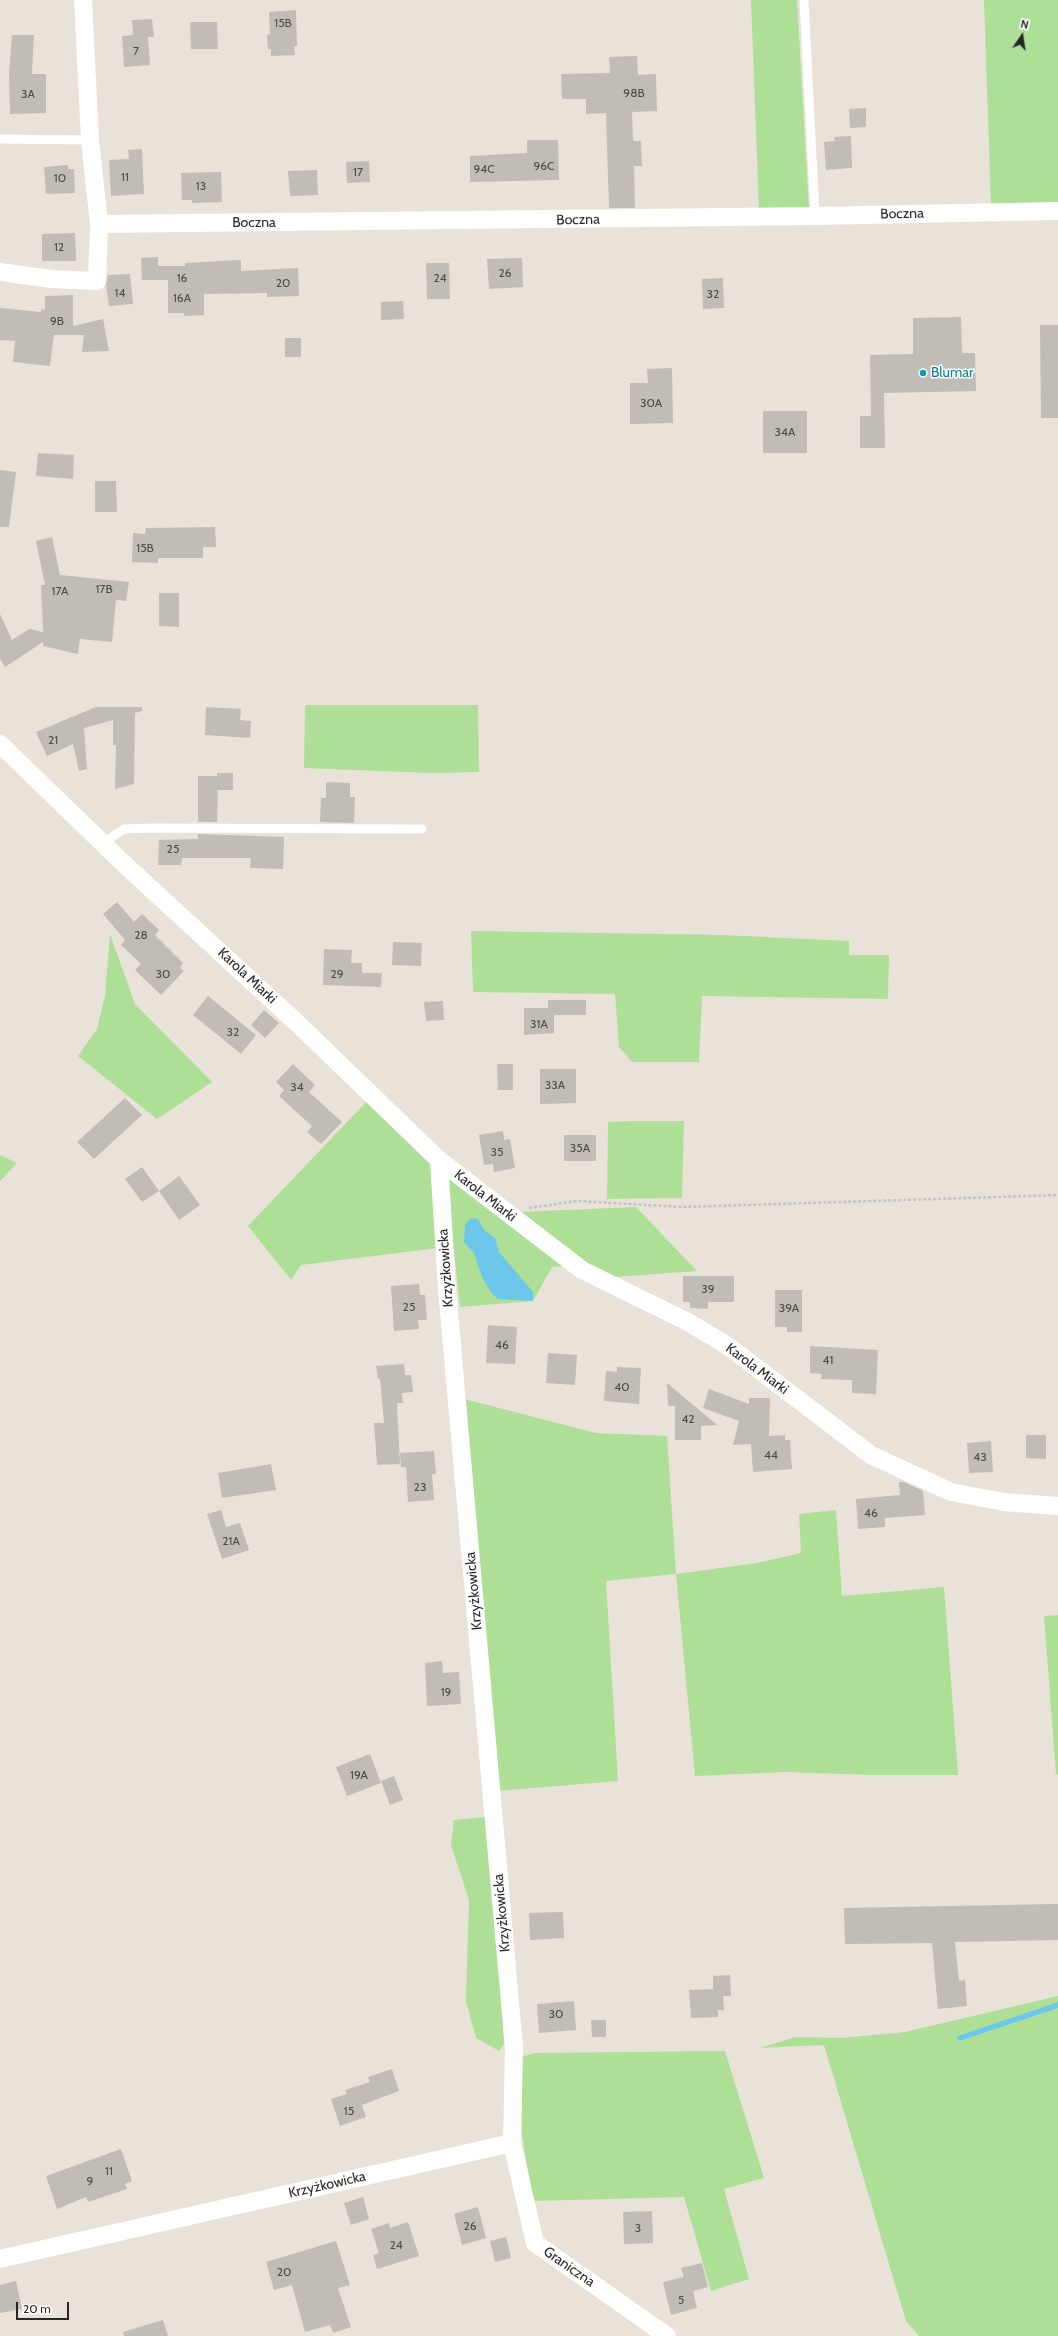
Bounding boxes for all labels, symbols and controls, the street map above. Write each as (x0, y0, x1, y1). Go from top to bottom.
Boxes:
house number: 15B (274, 16, 292, 30)
north arrow (1002, 16, 1042, 56)
text: N (1019, 17, 1030, 32)
house number: 7 (133, 44, 139, 58)
house number: 98B (623, 86, 645, 100)
house number: 3A (21, 87, 35, 101)
house number: 96C (533, 159, 555, 173)
house number: 94C (473, 162, 495, 176)
house number: 17 (353, 165, 363, 179)
house number: 11 (121, 170, 129, 184)
house number: 10 (54, 171, 66, 185)
house number: 13 (196, 179, 206, 193)
street label: Boczna (880, 205, 924, 223)
street label: Boczna (556, 211, 600, 229)
street label: Boczna (232, 215, 276, 231)
house number: 12 (54, 240, 64, 254)
house number: 26 (498, 266, 512, 280)
house number: 16 (177, 271, 187, 285)
house number: 24 (433, 271, 447, 285)
house number: 20 (276, 276, 290, 290)
house number: 14 (115, 286, 125, 300)
house number: 32 (707, 287, 719, 301)
house number: 16A (173, 291, 191, 305)
house number: 9B (50, 314, 64, 328)
place label: Blumar (931, 365, 973, 381)
marker: Blumar (918, 368, 928, 378)
house number: 30A (640, 396, 662, 410)
house number: 34A (775, 425, 795, 439)
house number: 15B (136, 541, 154, 555)
house number: 17B (95, 582, 113, 596)
house number: 17A (52, 584, 68, 598)
house number: 21 (48, 733, 58, 747)
house number: 25 (167, 842, 179, 856)
house number: 28 (134, 928, 148, 942)
street label: Karola Miarki (214, 945, 280, 1007)
house number: 30 (156, 967, 170, 981)
house number: 29 (330, 967, 344, 981)
house number: 31A (530, 1017, 548, 1031)
house number: 32 (227, 1025, 239, 1039)
house number: 33A (545, 1078, 565, 1092)
house number: 34 (290, 1080, 304, 1094)
house number: 35A (570, 1141, 590, 1155)
house number: 35 (491, 1145, 503, 1159)
street label: Karola Miarki (451, 1166, 519, 1226)
street label: Krzyżkowicka (435, 1228, 457, 1308)
house number: 39 (701, 1282, 715, 1296)
house number: 25 (403, 1300, 415, 1314)
house number: 39A (779, 1301, 799, 1315)
house number: 46 (495, 1338, 509, 1352)
street label: Karola Miarki (722, 1340, 792, 1398)
house number: 41 (823, 1353, 833, 1367)
house number: 40 (614, 1380, 630, 1394)
house number: 42 (681, 1412, 695, 1426)
house number: 44 (764, 1448, 778, 1462)
house number: 43 (973, 1450, 987, 1464)
house number: 23 (414, 1480, 426, 1494)
house number: 46 (864, 1506, 878, 1520)
house number: 21A (222, 1534, 240, 1548)
street label: Krzyżkowicka (462, 1551, 486, 1631)
house number: 19 (441, 1685, 451, 1699)
house number: 19A (350, 1768, 368, 1782)
street label: Krzyżkowicka (490, 1873, 514, 1953)
house number: 30 (549, 2007, 563, 2021)
house number: 15 (344, 2104, 354, 2118)
house number: 11 (105, 2164, 113, 2178)
street label: Krzyżkowicka (287, 2168, 367, 2202)
house number: 9 (87, 2174, 93, 2188)
house number: 26 (463, 2219, 477, 2233)
house number: 3 (635, 2221, 641, 2235)
house number: 24 (389, 2238, 403, 2252)
street label: Graniczna (540, 2243, 598, 2291)
house number: 20 (277, 2265, 291, 2279)
house number: 5 (678, 2293, 684, 2307)
scale bar (18, 2294, 71, 2320)
text: 20 m (23, 2301, 51, 2316)

